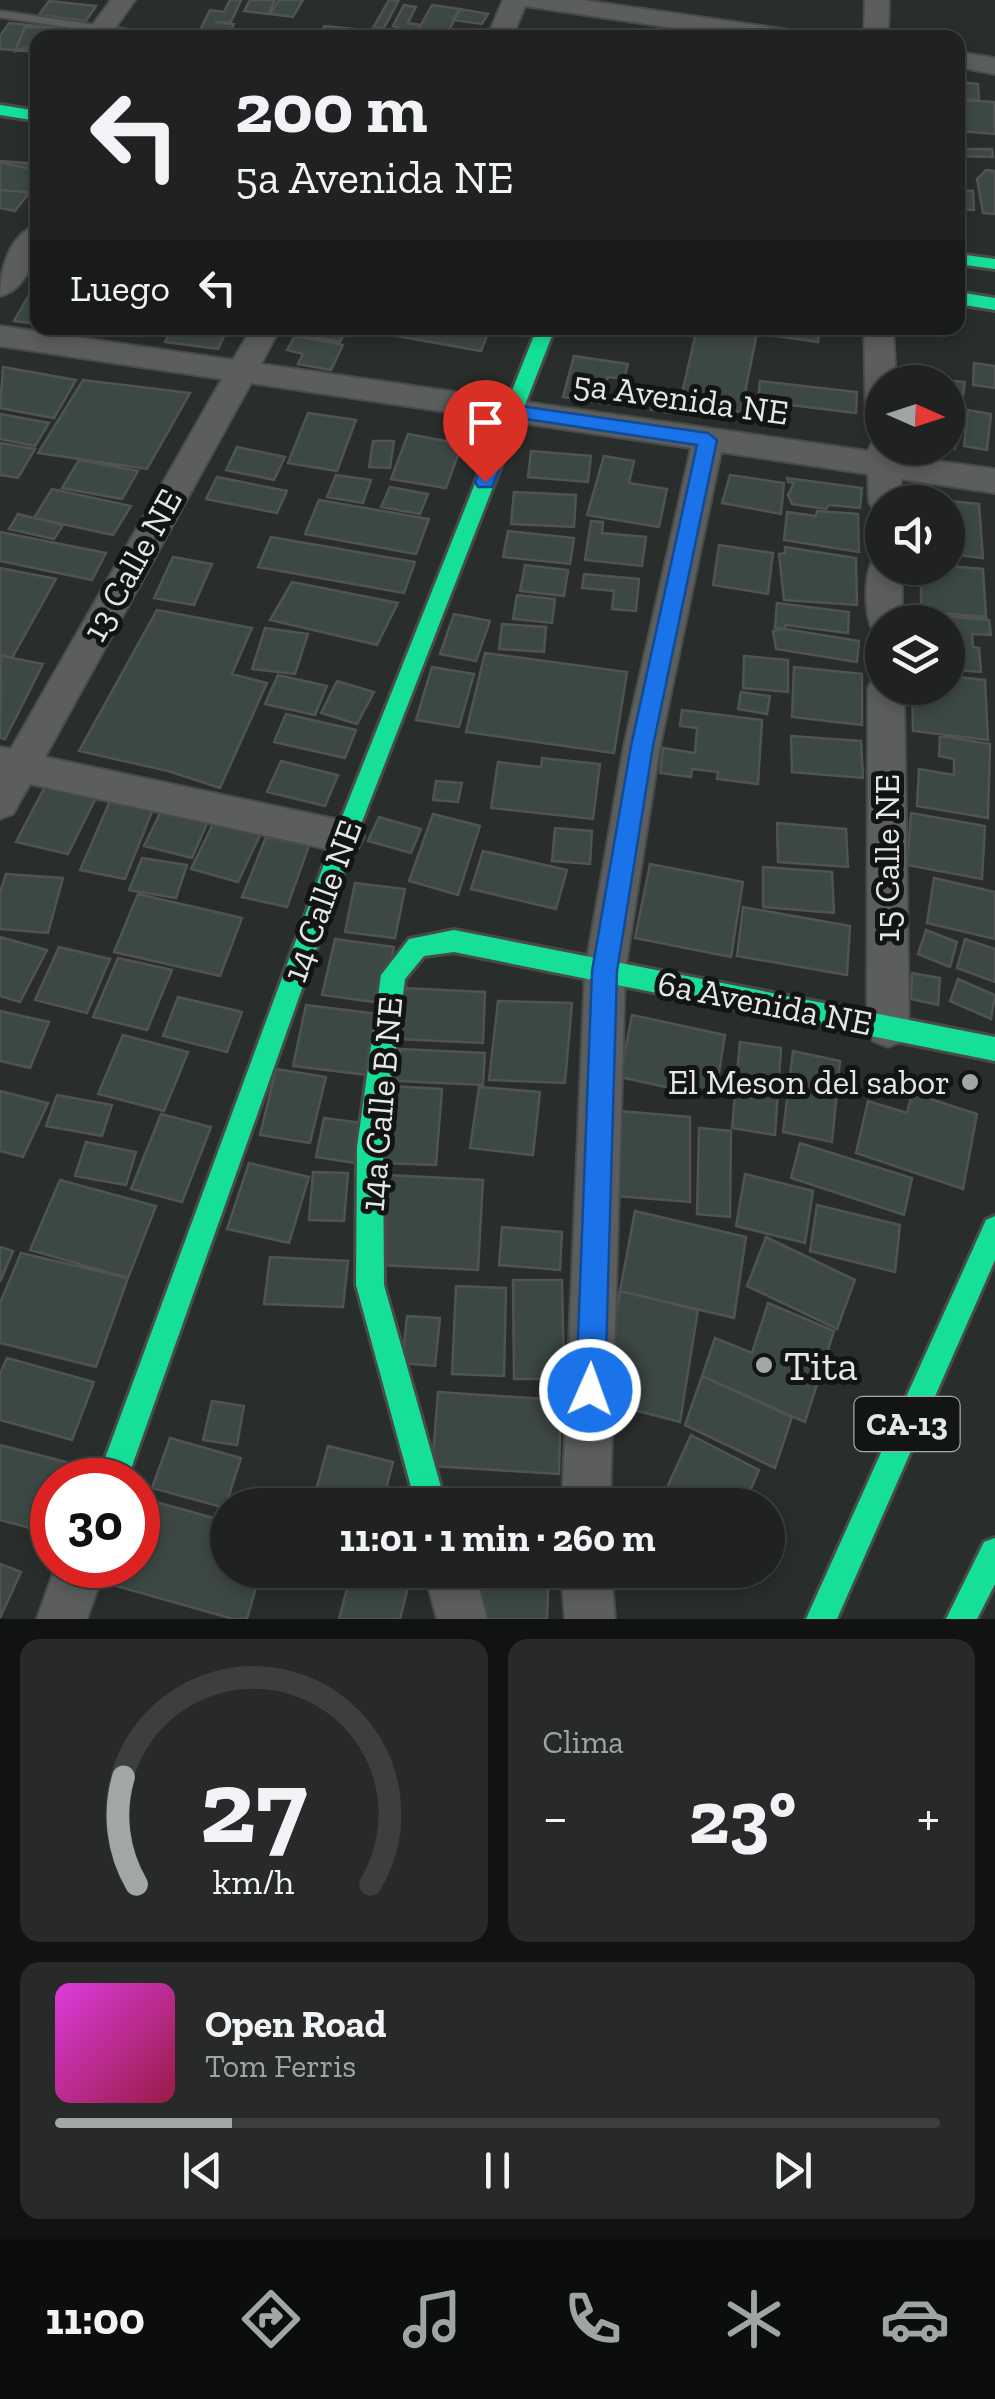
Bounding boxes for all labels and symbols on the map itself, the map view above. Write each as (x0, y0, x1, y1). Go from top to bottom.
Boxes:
street label: 5a Avenida NE (571, 362, 791, 434)
north arrow (865, 365, 965, 465)
pin (443, 380, 528, 483)
street label: 13 Calle NE (73, 482, 191, 648)
street label: 15 Calle NE (866, 774, 908, 942)
street label: 14 Calle NE (273, 814, 371, 988)
street label: 6a Avenida NE (654, 962, 876, 1044)
street label: 14a Calle B NE (351, 995, 411, 1213)
place label: El Meson del sabor (668, 1061, 950, 1103)
marker: El Meson del sabor (959, 1071, 981, 1093)
position arrow (538, 1338, 642, 1442)
place label: Tita (784, 1340, 858, 1391)
marker: Tita (753, 1354, 775, 1376)
road number: CA-13 (854, 1397, 960, 1451)
speed limit sign: 30 (30, 1458, 160, 1588)

